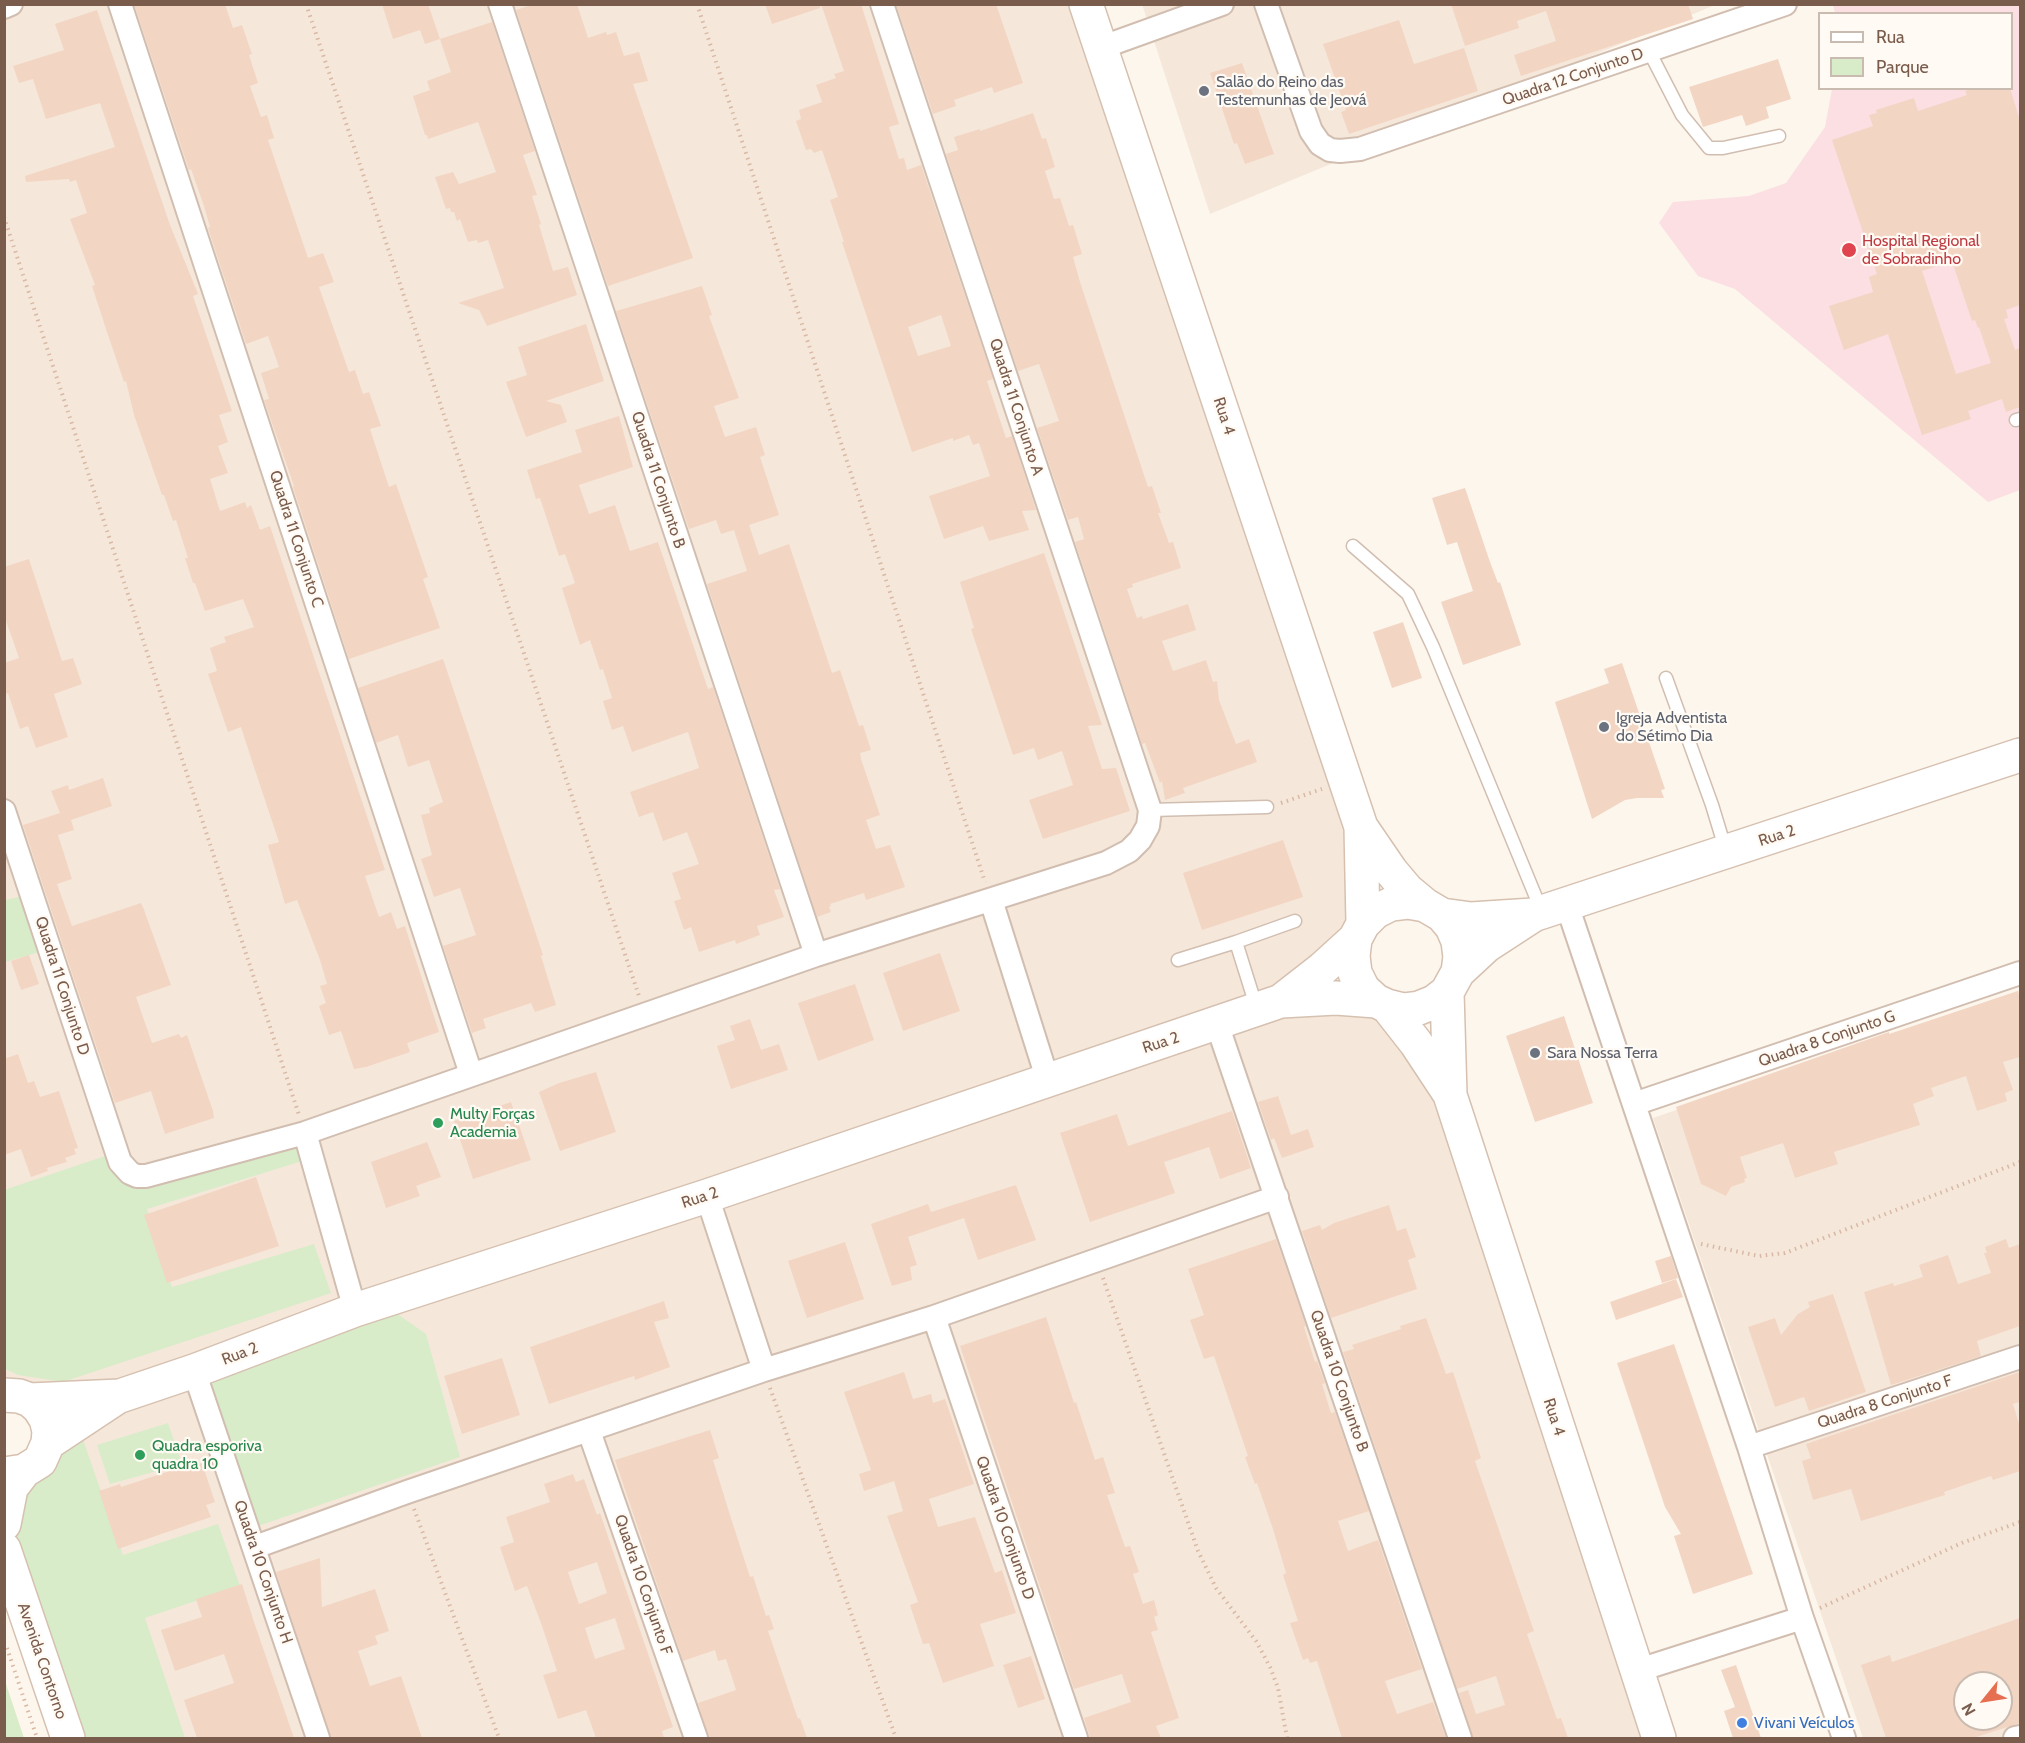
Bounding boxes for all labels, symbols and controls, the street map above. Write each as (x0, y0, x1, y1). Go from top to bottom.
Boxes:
legend (1818, 12, 2013, 90)
text: Rua (1876, 26, 1905, 48)
street label: Quadra 12 Conjunto D (1500, 44, 1646, 110)
text: Parque (1876, 56, 1929, 78)
place label: Salão do Reino das Testemunhas de Jeová (1216, 72, 1366, 110)
marker: Salão do Reino das Testemunhas de Jeová (1197, 84, 1211, 98)
place label: Hospital Regional de Sobradinho (1862, 231, 1980, 269)
marker: Hospital Regional de Sobradinho (1840, 241, 1858, 259)
street label: Quadra 11 Conjunto A (985, 336, 1047, 478)
street label: Rua 4 (1209, 395, 1239, 437)
street label: Quadra 11 Conjunto B (627, 409, 689, 551)
street label: Quadra 11 Conjunto C (265, 468, 327, 610)
place label: Igreja Adventista do Sétimo Dia (1616, 708, 1727, 746)
marker: Igreja Adventista do Sétimo Dia (1597, 720, 1611, 734)
street label: Rua 2 (1756, 821, 1798, 851)
street label: Quadra 11 Conjunto D (31, 914, 93, 1058)
street label: Quadra 8 Conjunto G (1756, 1007, 1898, 1071)
street label: Rua 2 (1140, 1028, 1182, 1058)
place label: Sara Nossa Terra (1547, 1043, 1658, 1063)
marker: Sara Nossa Terra (1528, 1046, 1542, 1060)
place label: Multy Forças Academia (450, 1104, 535, 1142)
marker: Multy Forças Academia (431, 1116, 445, 1130)
street label: Rua 2 (679, 1183, 721, 1213)
street label: Quadra 10 Conjunto B (1306, 1308, 1372, 1454)
street label: Rua 2 (219, 1338, 261, 1370)
street label: Quadra 8 Conjunto F (1815, 1371, 1955, 1433)
street label: Rua 4 (1539, 1396, 1569, 1438)
place label: Quadra esporiva quadra 10 (152, 1436, 262, 1474)
marker: Quadra esporiva quadra 10 (133, 1448, 147, 1462)
street label: Quadra 10 Conjunto D (971, 1454, 1039, 1602)
street label: Quadra 10 Conjunto H (229, 1498, 297, 1646)
street label: Quadra 10 Conjunto F (610, 1512, 676, 1658)
street label: Avenida Contorno (13, 1600, 71, 1722)
north arrow (1953, 1671, 2013, 1731)
text: N (1958, 1700, 1980, 1719)
place label: Vivani Veículos (1754, 1713, 1854, 1733)
marker: Vivani Veículos (1735, 1716, 1749, 1730)

